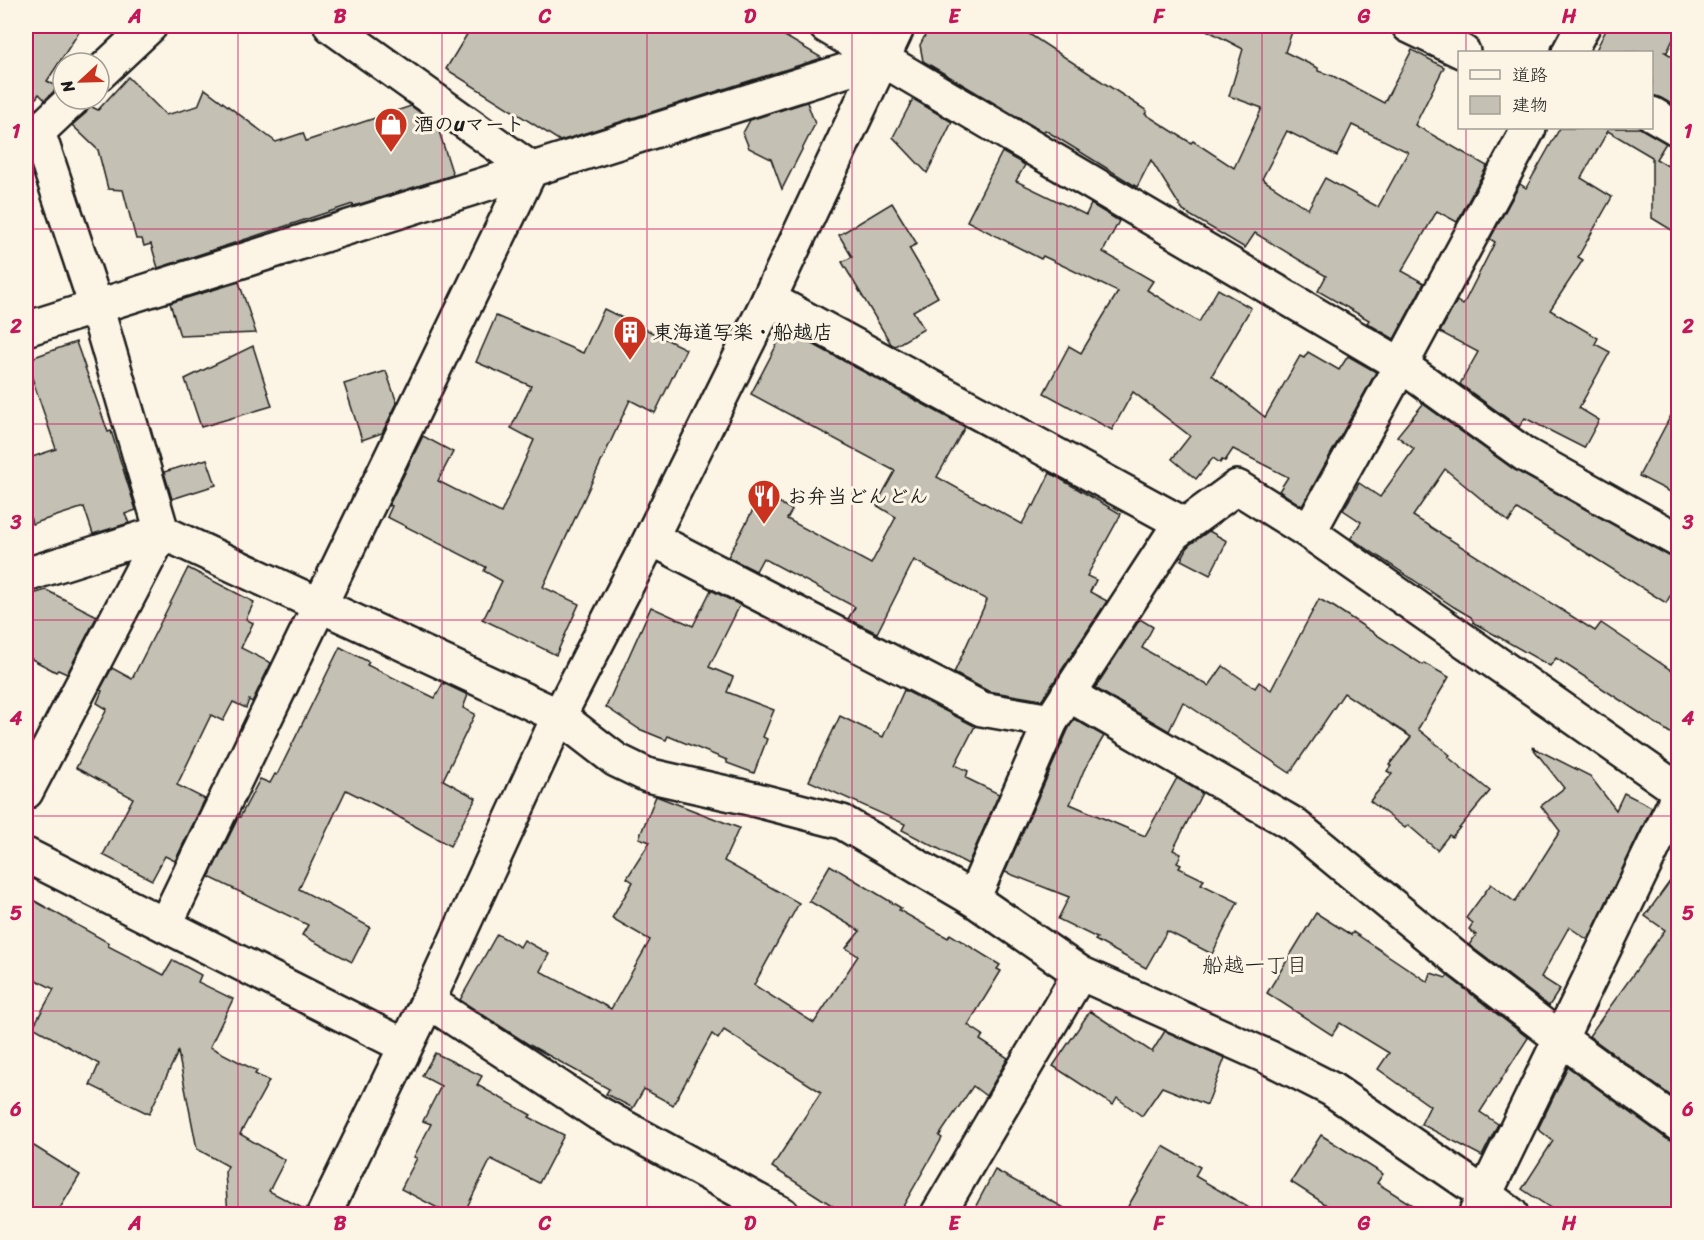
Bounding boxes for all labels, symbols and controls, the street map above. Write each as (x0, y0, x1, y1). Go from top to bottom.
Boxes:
text: A (127, 0, 142, 34)
text: B (334, 0, 347, 34)
text: C (538, 0, 552, 34)
text: D (744, 0, 757, 34)
text: E (948, 0, 961, 34)
text: F (1153, 0, 1166, 34)
text: G (1357, 0, 1371, 34)
text: H (1561, 0, 1577, 34)
north arrow (51, 51, 111, 111)
legend (1458, 51, 1653, 129)
text: 道路 (1512, 59, 1548, 91)
text: N (52, 75, 83, 98)
text: 建物 (1512, 89, 1548, 121)
shop icon: 酒のuマート (373, 106, 409, 153)
place label: 酒のuマート (414, 107, 525, 142)
text: 1 (12, 114, 21, 149)
text: 1 (1684, 114, 1693, 149)
text: 2 (9, 309, 22, 344)
text: 2 (1681, 309, 1694, 344)
building icon: 東海道写楽・船越店 (612, 314, 648, 361)
place label: 東海道写楽・船越店 (653, 315, 833, 350)
restaurant icon: お弁当どんどん (746, 478, 782, 525)
place label: お弁当どんどん (787, 479, 929, 514)
text: 3 (10, 505, 22, 540)
text: 3 (1682, 505, 1694, 540)
text: 4 (9, 701, 23, 736)
text: 4 (1681, 701, 1695, 736)
text: 5 (10, 896, 22, 931)
text: 5 (1682, 896, 1694, 931)
district label: 船越一丁目 (1203, 946, 1308, 984)
text: 6 (9, 1092, 22, 1127)
text: 6 (1681, 1092, 1694, 1127)
text: A (127, 1206, 142, 1240)
text: B (334, 1206, 347, 1240)
text: C (538, 1206, 552, 1240)
text: D (744, 1206, 757, 1240)
text: E (948, 1206, 961, 1240)
text: F (1153, 1206, 1166, 1240)
text: G (1357, 1206, 1371, 1240)
text: H (1561, 1206, 1577, 1240)

